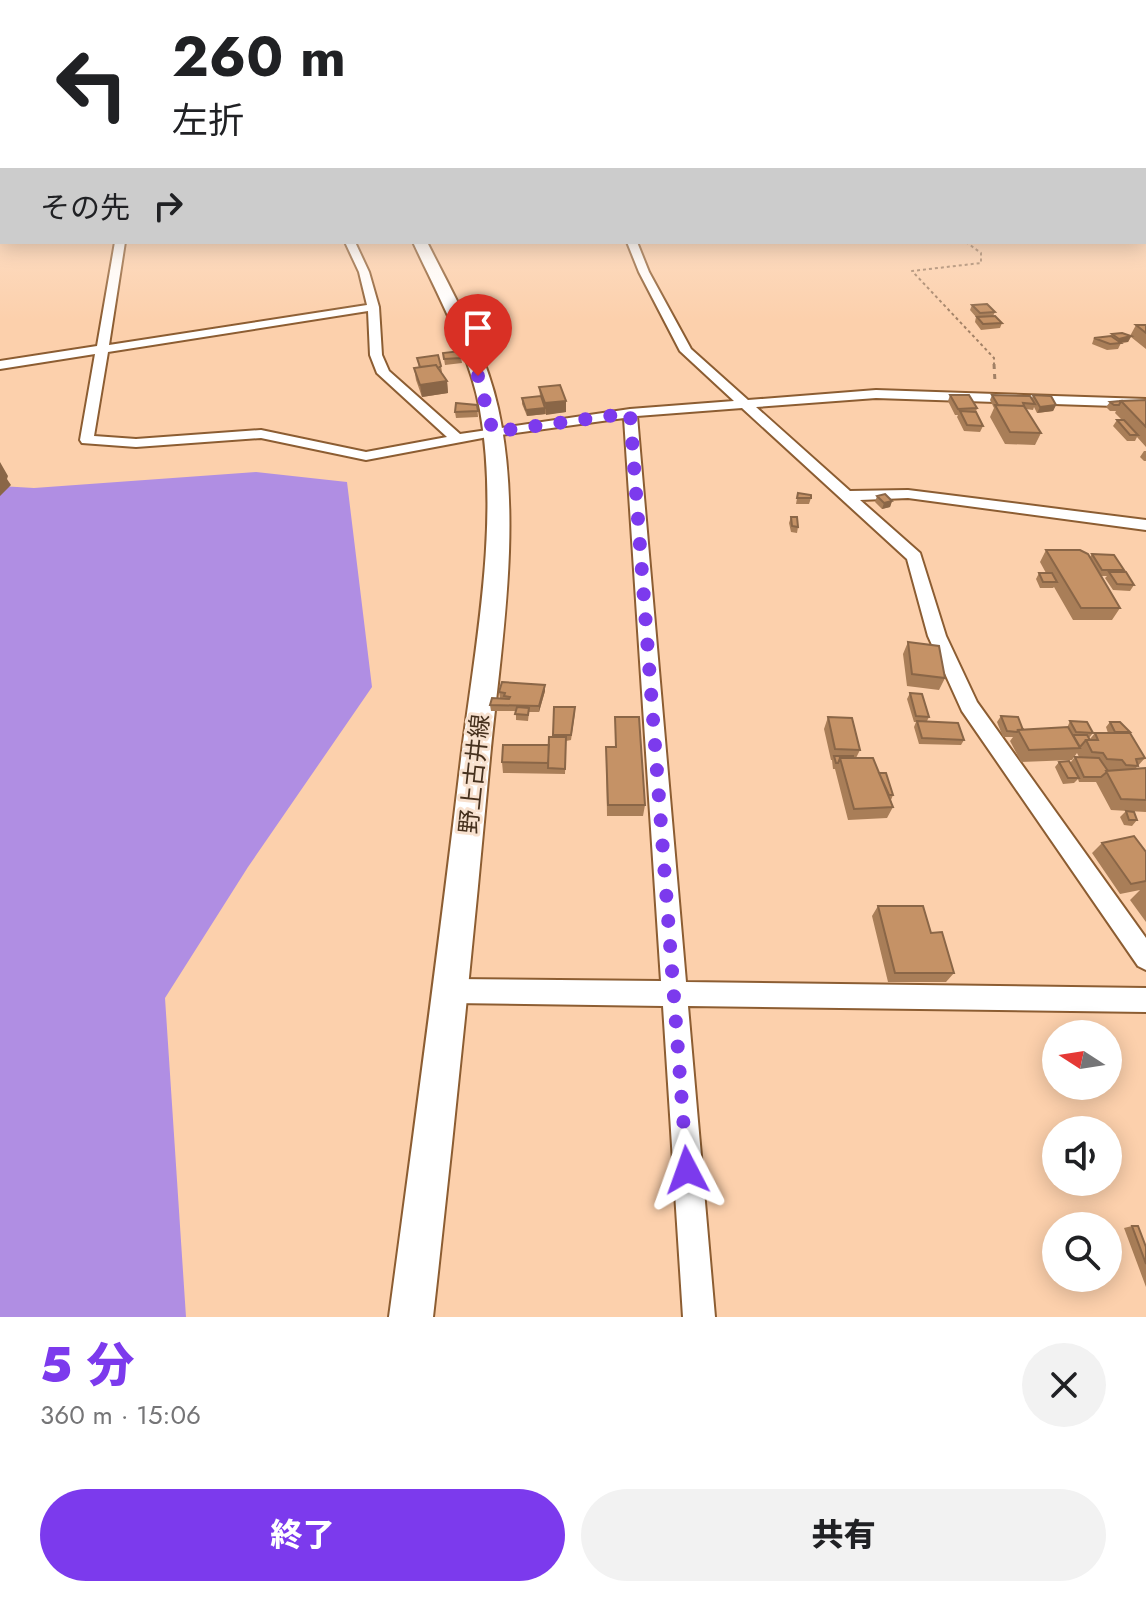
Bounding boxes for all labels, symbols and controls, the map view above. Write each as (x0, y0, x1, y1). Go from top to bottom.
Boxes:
text: 260 m (172, 16, 346, 97)
icon: left (40, 32, 144, 136)
text: 左折 (172, 94, 244, 146)
icon: right (146, 184, 190, 228)
text: その先 (40, 186, 130, 229)
pin (444, 294, 512, 376)
icon: arrive (456, 306, 500, 350)
street label: 野上古井線 (450, 712, 498, 836)
north arrow (1042, 1020, 1122, 1100)
map controls (1042, 1020, 1122, 1292)
button: sound (1042, 1116, 1122, 1196)
position arrow (645, 1128, 729, 1212)
button: search (1042, 1212, 1122, 1292)
text: 5 分 (40, 1331, 135, 1400)
button: close (1022, 1343, 1106, 1427)
text: 360 m · 15:06 (40, 1396, 201, 1434)
button: 終了 (40, 1489, 565, 1581)
button: 共有 (581, 1489, 1106, 1581)

